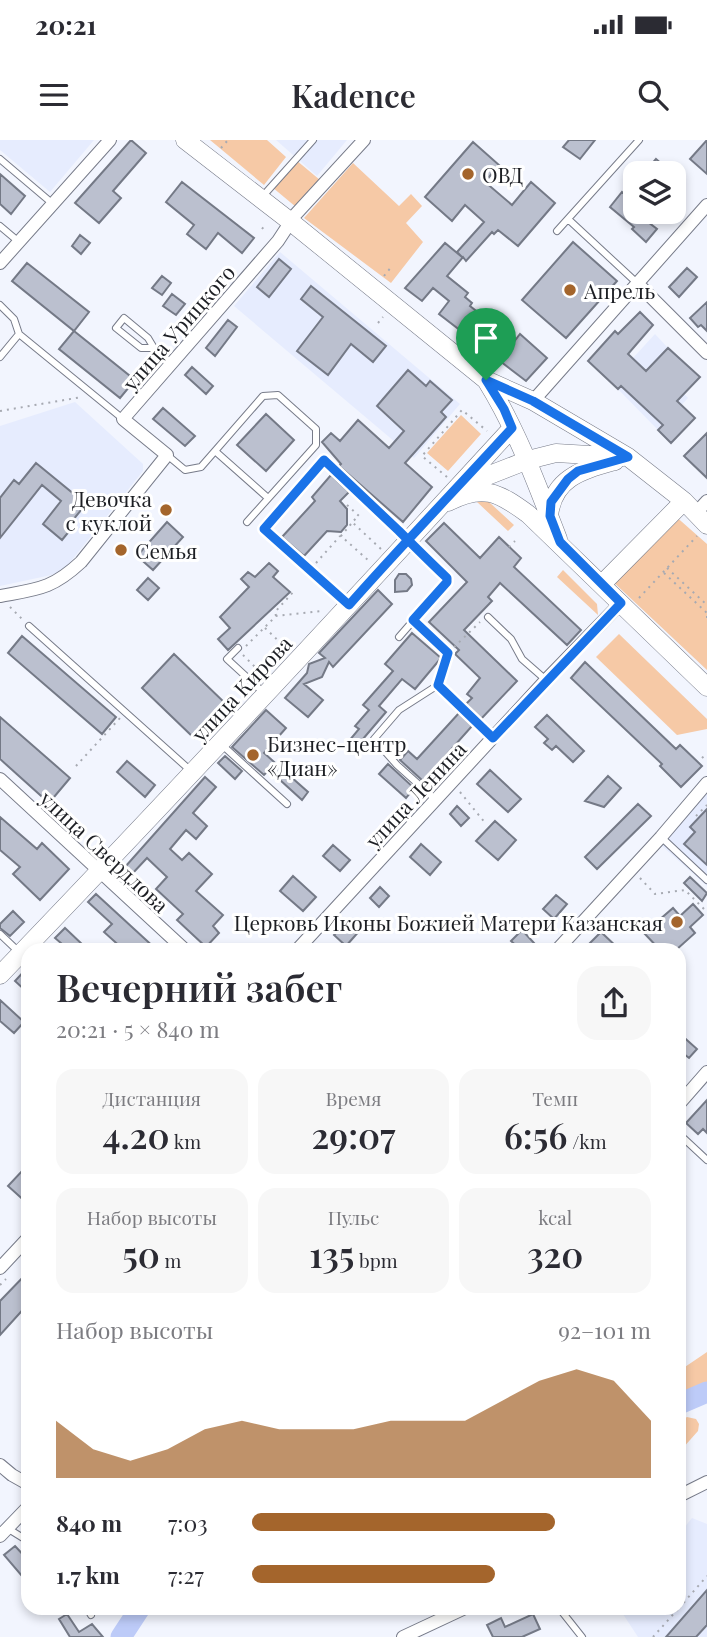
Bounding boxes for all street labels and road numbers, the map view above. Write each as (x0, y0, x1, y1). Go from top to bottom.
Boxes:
street label: улица Урицкого (115, 258, 240, 396)
street label: улица Кирова (184, 629, 298, 748)
street label: улица Ленина (358, 734, 472, 854)
street label: улица Свердлова (34, 783, 176, 918)

